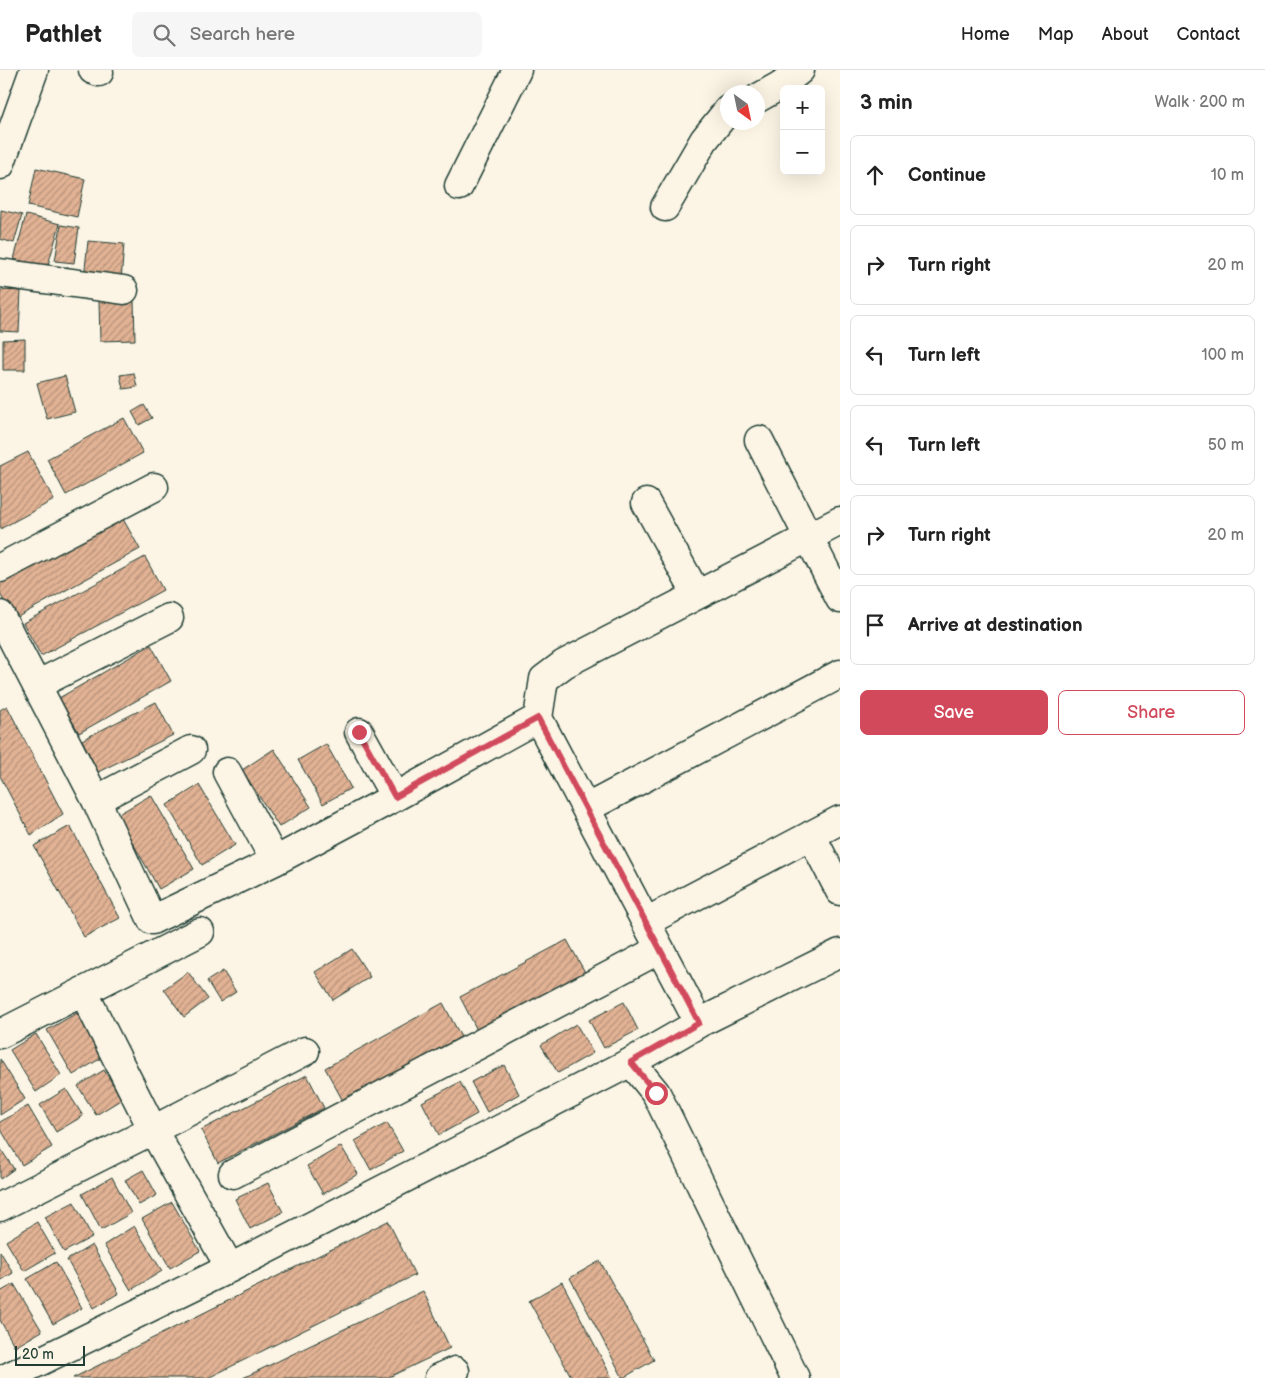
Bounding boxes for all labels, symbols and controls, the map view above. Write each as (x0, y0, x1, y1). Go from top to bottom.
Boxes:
search box (132, 12, 482, 57)
text: Pathlet (25, 20, 102, 49)
icon: search (150, 21, 178, 49)
text: Search here (190, 23, 295, 46)
text: Home (961, 24, 1010, 45)
text: Map (1038, 24, 1074, 45)
text: About (1102, 24, 1149, 45)
text: Contact (1177, 24, 1240, 45)
north arrow (720, 85, 765, 130)
map controls (780, 85, 825, 175)
button: + (780, 85, 825, 130)
text: 3 min (860, 90, 913, 115)
text: Walk · 200 m (1155, 93, 1245, 112)
button: − (780, 130, 825, 175)
icon: ahead (861, 161, 889, 189)
text: Continue (908, 164, 986, 187)
text: 10 m (1211, 166, 1244, 185)
icon: right (861, 251, 889, 279)
text: Turn right (908, 254, 991, 277)
text: 20 m (1208, 256, 1244, 275)
icon: left (861, 341, 889, 369)
text: Turn left (908, 344, 980, 367)
text: 100 m (1201, 346, 1244, 365)
icon: left (861, 431, 889, 459)
text: Turn left (908, 434, 980, 457)
text: 50 m (1208, 436, 1244, 455)
icon: right (861, 521, 889, 549)
text: Turn right (908, 524, 991, 547)
text: 20 m (1208, 526, 1244, 545)
icon: arrive (861, 611, 889, 639)
text: Arrive at destination (908, 614, 1083, 637)
button: Save (860, 690, 1048, 735)
button: Share (1058, 690, 1245, 735)
route end (348, 721, 371, 744)
route start (645, 1082, 668, 1105)
scale bar (15, 1343, 85, 1366)
text: 20 m (22, 1346, 54, 1363)

